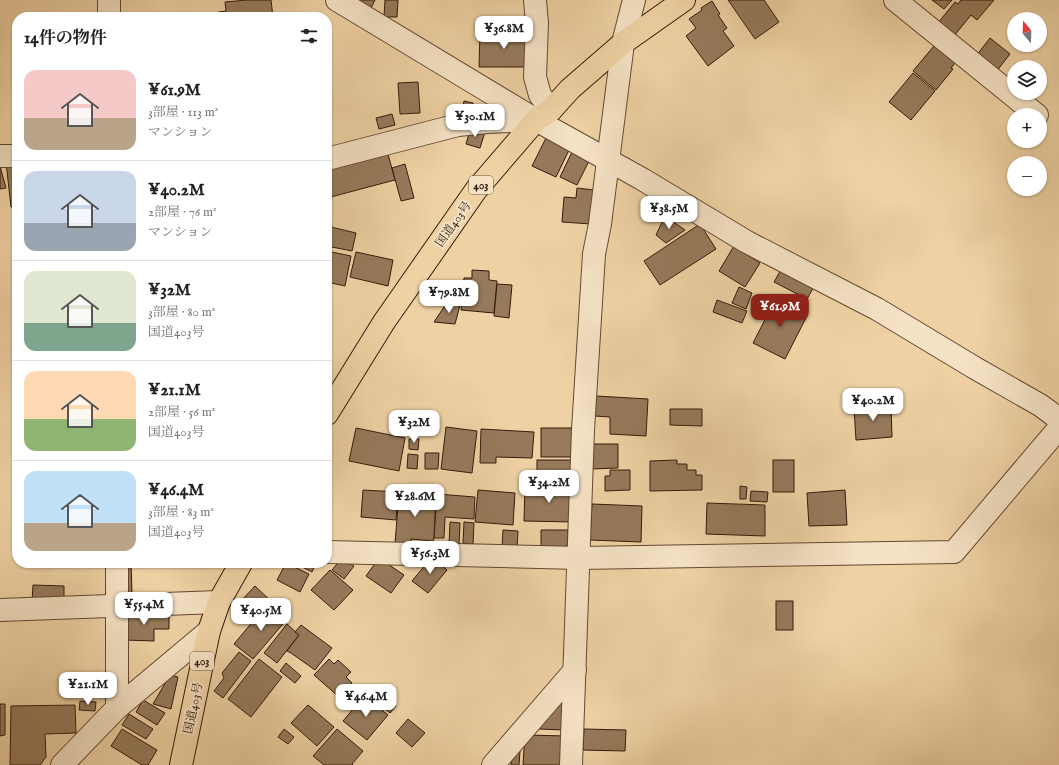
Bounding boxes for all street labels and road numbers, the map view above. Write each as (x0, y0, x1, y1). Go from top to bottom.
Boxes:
road number: 403 (469, 176, 493, 194)
street label: 国道403号 (432, 199, 475, 250)
road number: 403 (190, 652, 214, 670)
street label: 国道403号 (181, 681, 206, 735)

